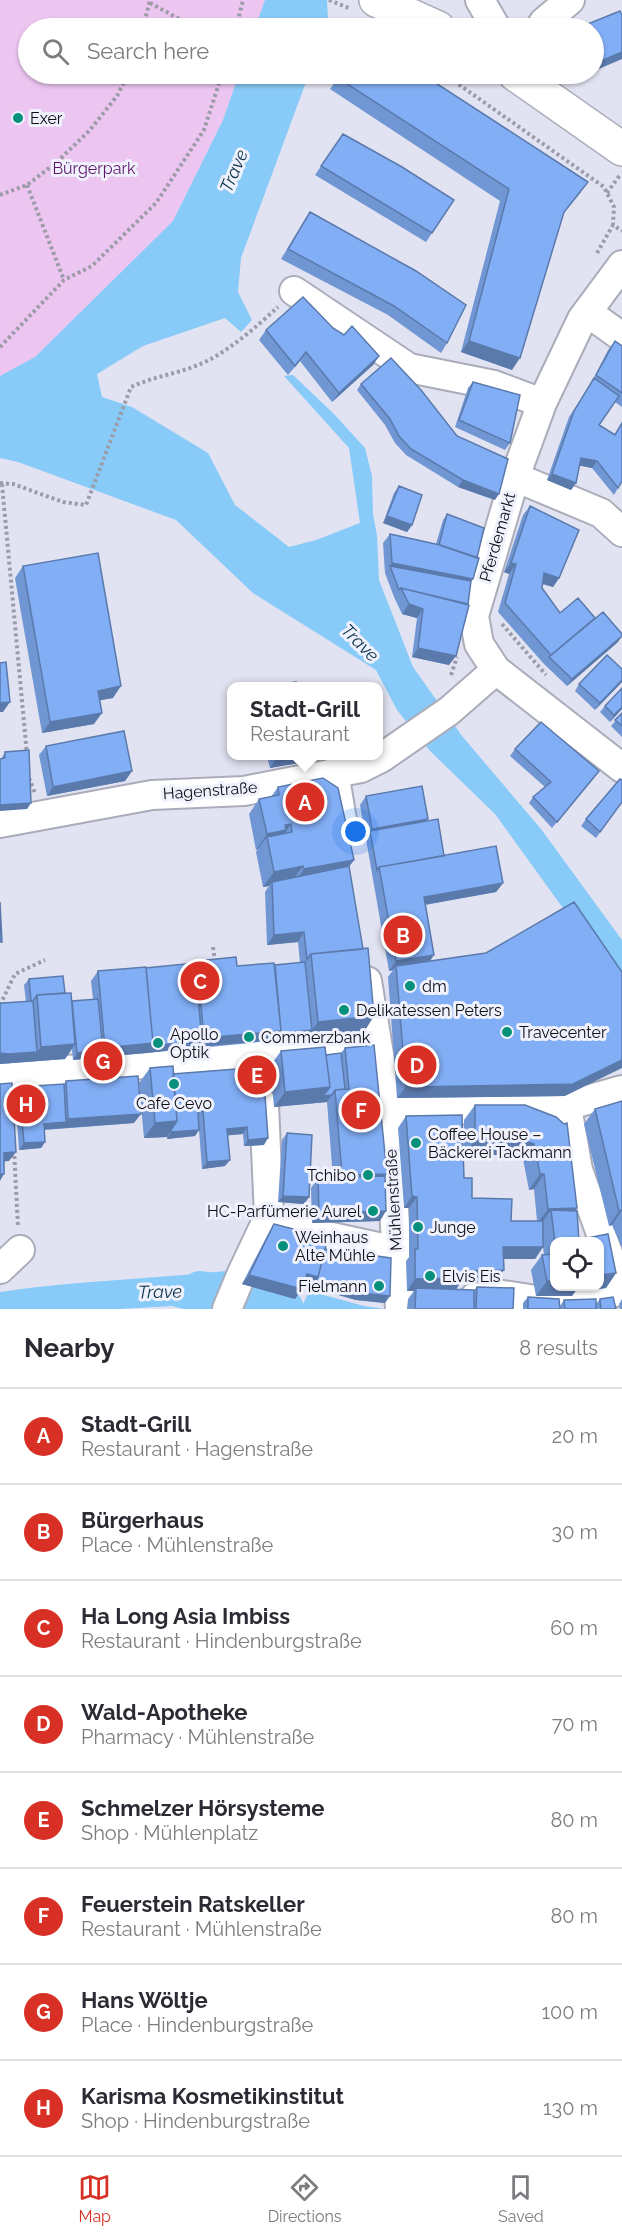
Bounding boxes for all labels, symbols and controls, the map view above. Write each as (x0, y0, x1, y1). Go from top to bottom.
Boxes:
search box (18, 18, 604, 84)
icon: search (39, 35, 72, 68)
text: Search here (87, 38, 209, 64)
place label: Exer (30, 109, 63, 128)
marker: Exer (11, 111, 25, 125)
water label: Trave (215, 146, 252, 195)
park label: Bürgerpark (52, 159, 136, 178)
street label: Pferdemarkt (476, 490, 519, 584)
water label: Trave (337, 620, 384, 666)
popup (227, 682, 383, 760)
text: Stadt-Grill (250, 696, 360, 722)
text: Restaurant (250, 722, 350, 746)
street label: Hagenstraße (162, 778, 258, 803)
pin: A (286, 780, 324, 824)
your location (341, 817, 370, 846)
pin: B (384, 912, 422, 958)
pin: C (180, 958, 220, 1004)
place label: dm (422, 977, 447, 996)
marker: dm (403, 979, 417, 993)
place label: Delikatessen Peters (356, 1001, 502, 1020)
marker: Delikatessen Peters (337, 1003, 351, 1017)
place label: Travecenter (519, 1023, 607, 1042)
place label: Apollo Optik (170, 1025, 218, 1062)
marker: Travecenter (500, 1025, 514, 1039)
place label: Commerzbank (261, 1028, 371, 1047)
marker: Commerzbank (242, 1030, 256, 1044)
marker: Apollo Optik (151, 1036, 165, 1050)
pin: G (84, 1038, 122, 1084)
pin: D (398, 1042, 436, 1088)
pin: E (238, 1052, 276, 1098)
marker: Cafe Cevo (167, 1077, 181, 1091)
pin: H (6, 1082, 46, 1126)
pin: F (342, 1088, 380, 1132)
place label: Cafe Cevo (136, 1094, 212, 1113)
place label: Coffee House – Bäckerei Tackmann (428, 1125, 572, 1162)
marker: Coffee House – Bäckerei Tackmann (409, 1136, 423, 1150)
street label: Mühlenstraße (381, 1149, 406, 1251)
place label: Tchibo (307, 1166, 356, 1185)
marker: Tchibo (361, 1168, 375, 1182)
place label: HC-Parfümerie Aurel (207, 1202, 362, 1221)
marker: HC-Parfümerie Aurel (366, 1204, 380, 1218)
place label: Junge (430, 1218, 476, 1237)
marker: Junge (411, 1220, 425, 1234)
place label: Weinhaus Alte Mühle (295, 1228, 375, 1265)
map controls (550, 1237, 604, 1291)
button: locate (550, 1237, 604, 1291)
marker: Weinhaus Alte Mühle (276, 1239, 290, 1253)
place label: Elvis Eis (442, 1267, 501, 1286)
marker: Elvis Eis (423, 1269, 437, 1283)
place label: Fielmann (298, 1277, 367, 1296)
marker: Fielmann (372, 1279, 386, 1293)
water label: Trave (138, 1281, 183, 1302)
text: Nearby (24, 1333, 114, 1363)
text: 8 results (519, 1336, 598, 1360)
text: Stadt-Grill (81, 1411, 191, 1437)
text: A (37, 1424, 50, 1448)
text: 20 m (552, 1424, 598, 1448)
text: Restaurant · Hagenstraße (81, 1437, 313, 1461)
text: Bürgerhaus (81, 1507, 204, 1533)
text: B (37, 1520, 50, 1544)
text: 30 m (552, 1520, 598, 1544)
text: Place · Mühlenstraße (81, 1533, 273, 1557)
text: Ha Long Asia Imbiss (81, 1603, 290, 1629)
text: C (37, 1616, 50, 1640)
text: 60 m (550, 1616, 598, 1640)
text: Restaurant · Hindenburgstraße (81, 1629, 362, 1653)
text: Wald-Apotheke (81, 1699, 248, 1725)
text: D (36, 1712, 51, 1736)
text: 70 m (552, 1712, 598, 1736)
text: Pharmacy · Mühlenstraße (81, 1725, 314, 1749)
text: Schmelzer Hörsysteme (81, 1795, 324, 1821)
text: E (37, 1808, 50, 1832)
text: 80 m (550, 1808, 598, 1832)
text: Shop · Mühlenplatz (81, 1821, 258, 1845)
text: Feuerstein Ratskeller (81, 1891, 305, 1917)
text: F (38, 1904, 49, 1928)
text: 80 m (550, 1904, 598, 1928)
text: Restaurant · Mühlenstraße (81, 1917, 322, 1941)
text: Hans Wöltje (81, 1987, 208, 2013)
text: G (36, 2000, 51, 2024)
text: 100 m (541, 2000, 598, 2024)
text: Place · Hindenburgstraße (81, 2013, 313, 2037)
text: Karisma Kosmetikinstitut (81, 2083, 344, 2109)
text: H (36, 2096, 51, 2120)
text: 130 m (543, 2096, 598, 2120)
text: Shop · Hindenburgstraße (81, 2109, 310, 2133)
tab: Map (78, 2171, 111, 2226)
tab: Directions (268, 2171, 342, 2226)
tab: Saved (498, 2171, 544, 2226)

